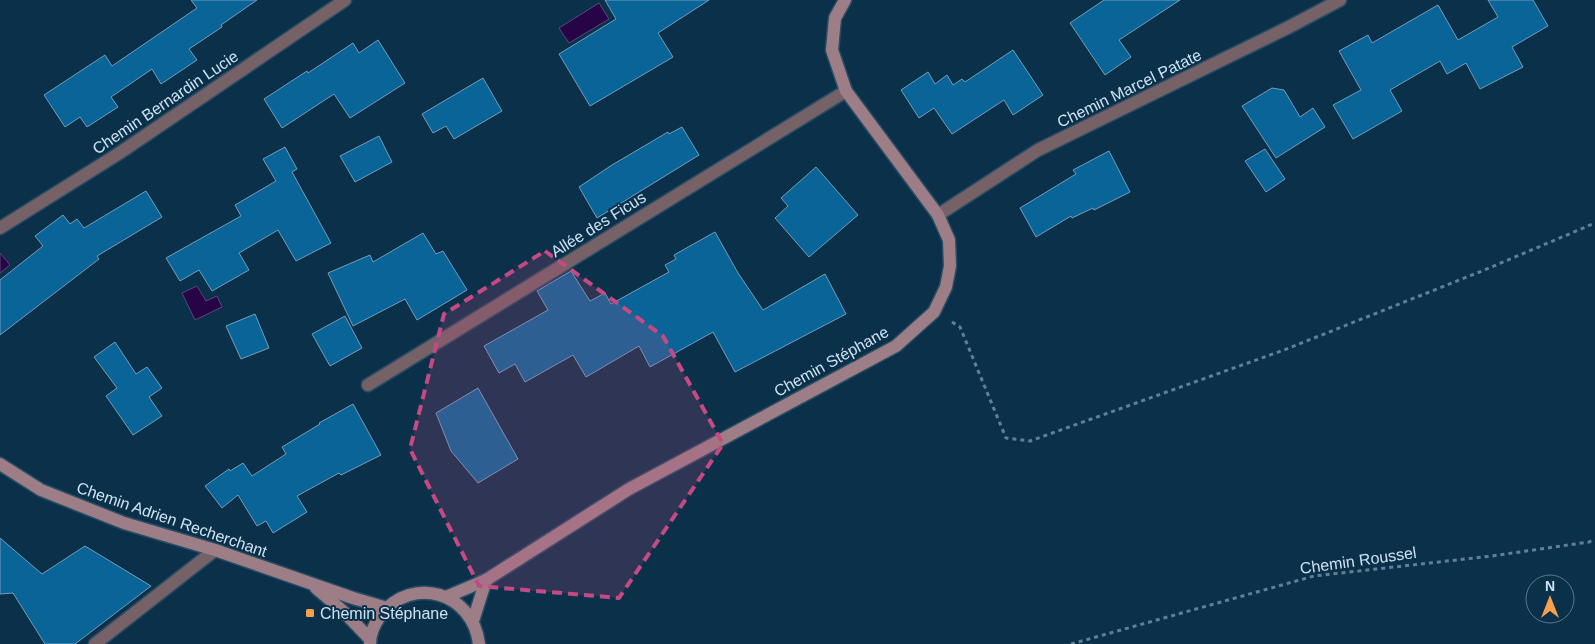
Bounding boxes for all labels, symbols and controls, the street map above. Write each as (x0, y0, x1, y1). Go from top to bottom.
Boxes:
street label: Chemin Marcel Patate (1054, 46, 1204, 131)
street label: Chemin Bernardin Lucie (89, 47, 241, 157)
street label: Allée des Ficus (548, 188, 649, 260)
street label: Chemin Stéphane (771, 323, 891, 400)
street label: Chemin Adrien Recherchant (74, 479, 270, 560)
street label: Chemin Roussel (1299, 544, 1417, 577)
north arrow (1525, 574, 1575, 624)
text: N (1545, 578, 1555, 594)
place label: Chemin Stéphane (320, 605, 448, 622)
marker: Chemin Stéphane (304, 607, 316, 619)

